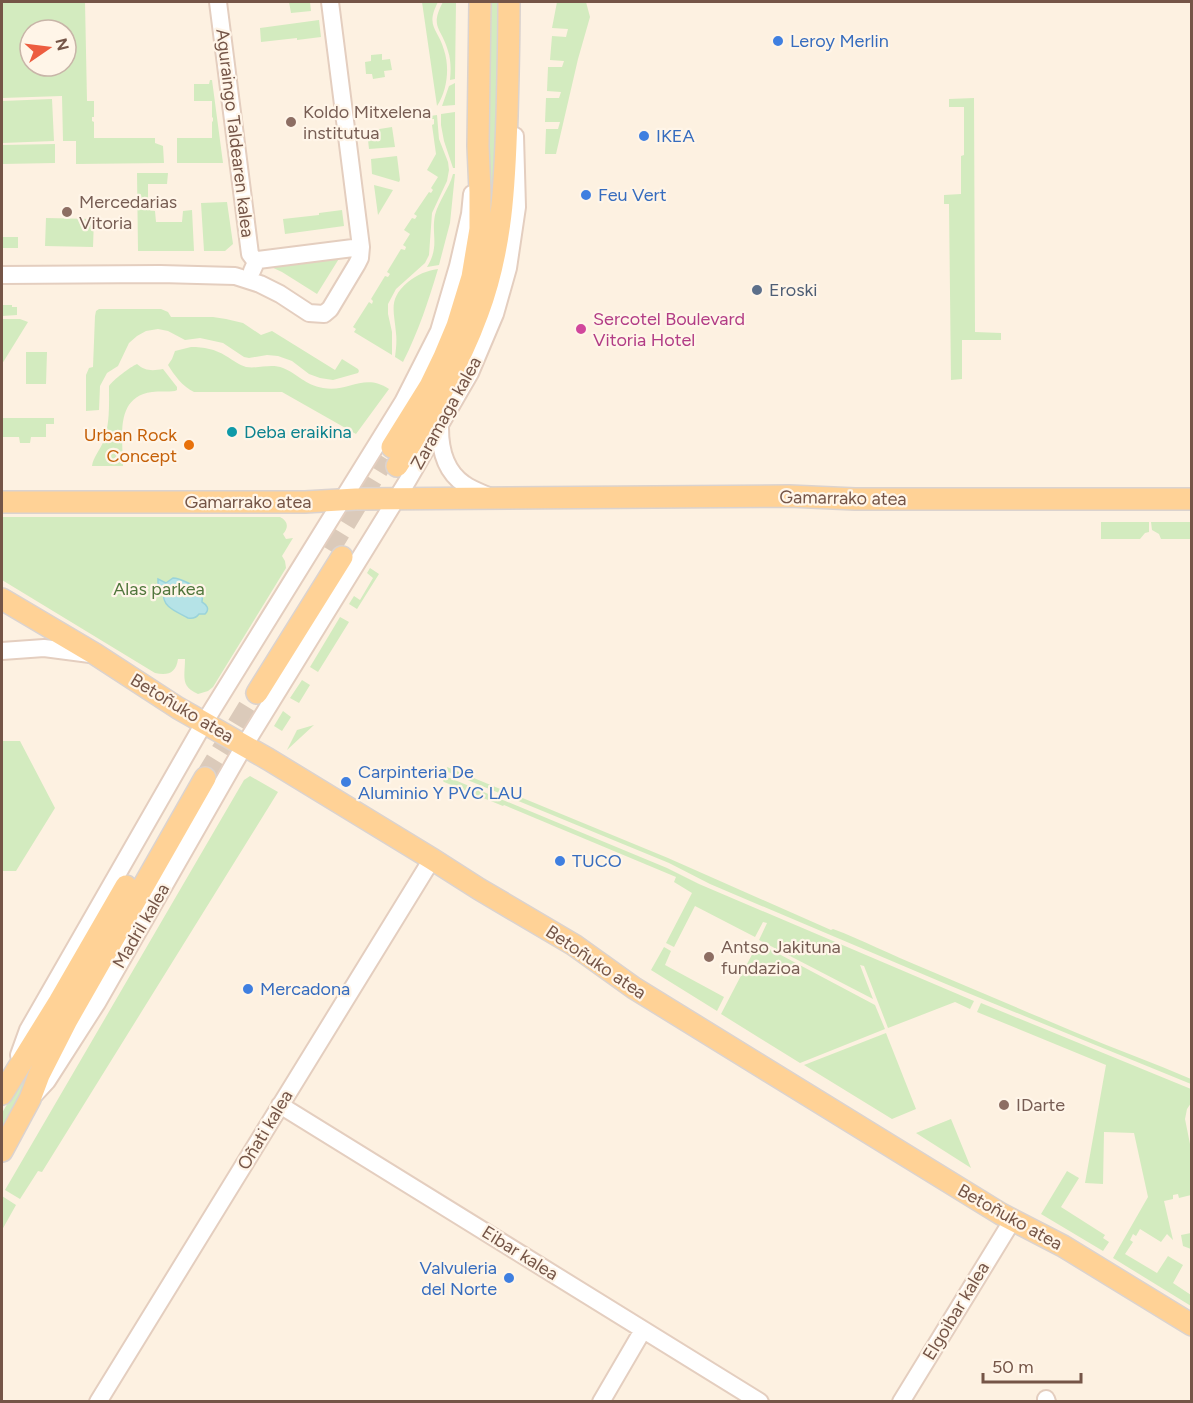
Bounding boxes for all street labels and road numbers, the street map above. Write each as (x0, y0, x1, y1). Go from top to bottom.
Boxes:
street label: Aguraingo Taldearen kalea (211, 27, 259, 239)
street label: Zaramaga kalea (406, 353, 486, 473)
street label: Gamarrako atea (779, 486, 907, 510)
street label: Gamarrako atea (184, 491, 312, 513)
street label: Betoñuko atea (126, 669, 238, 747)
street label: Madril kalea (108, 880, 174, 972)
street label: Betoñuko atea (542, 920, 650, 1004)
street label: Oñati kalea (233, 1086, 297, 1174)
street label: Betoñuko atea (954, 1179, 1066, 1255)
street label: Eibar kalea (478, 1221, 562, 1285)
street label: Elgoibar kalea (918, 1258, 994, 1364)

